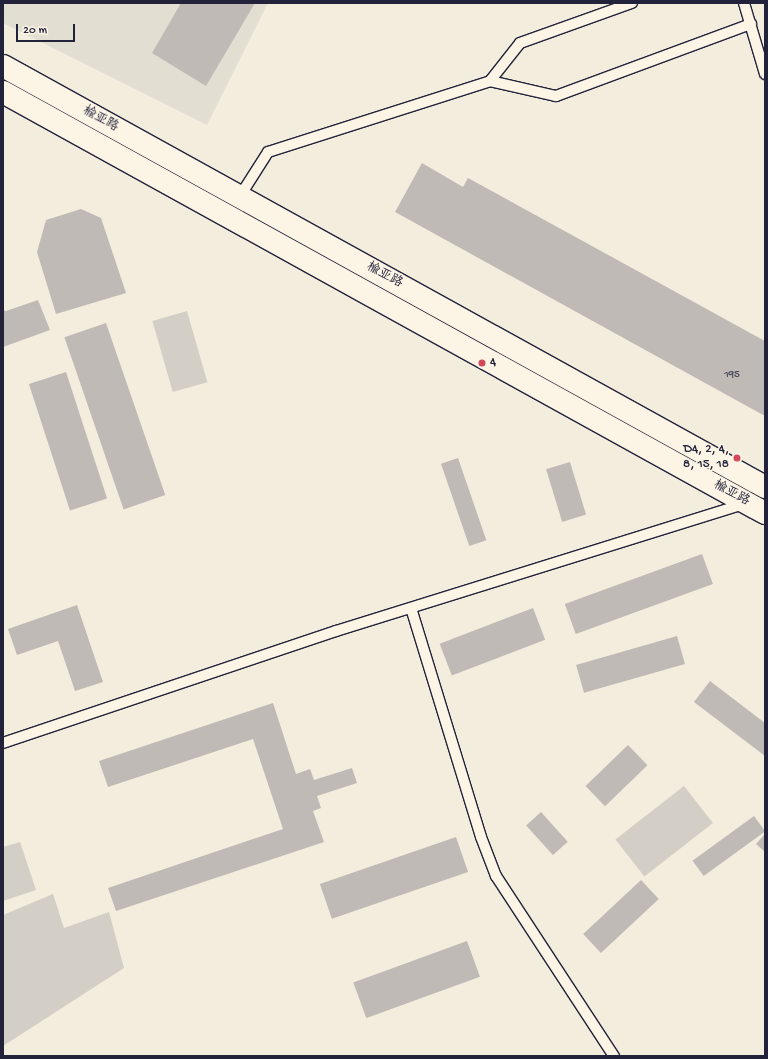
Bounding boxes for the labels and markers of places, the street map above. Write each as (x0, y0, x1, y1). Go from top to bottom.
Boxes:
place label: 4 (490, 355, 496, 371)
marker: 4 (477, 358, 487, 368)
place label: D4, 2, 4, 8, 15, 18 (683, 443, 729, 474)
marker: D4, 2, 4, 8, 15, 18 (732, 453, 742, 463)

